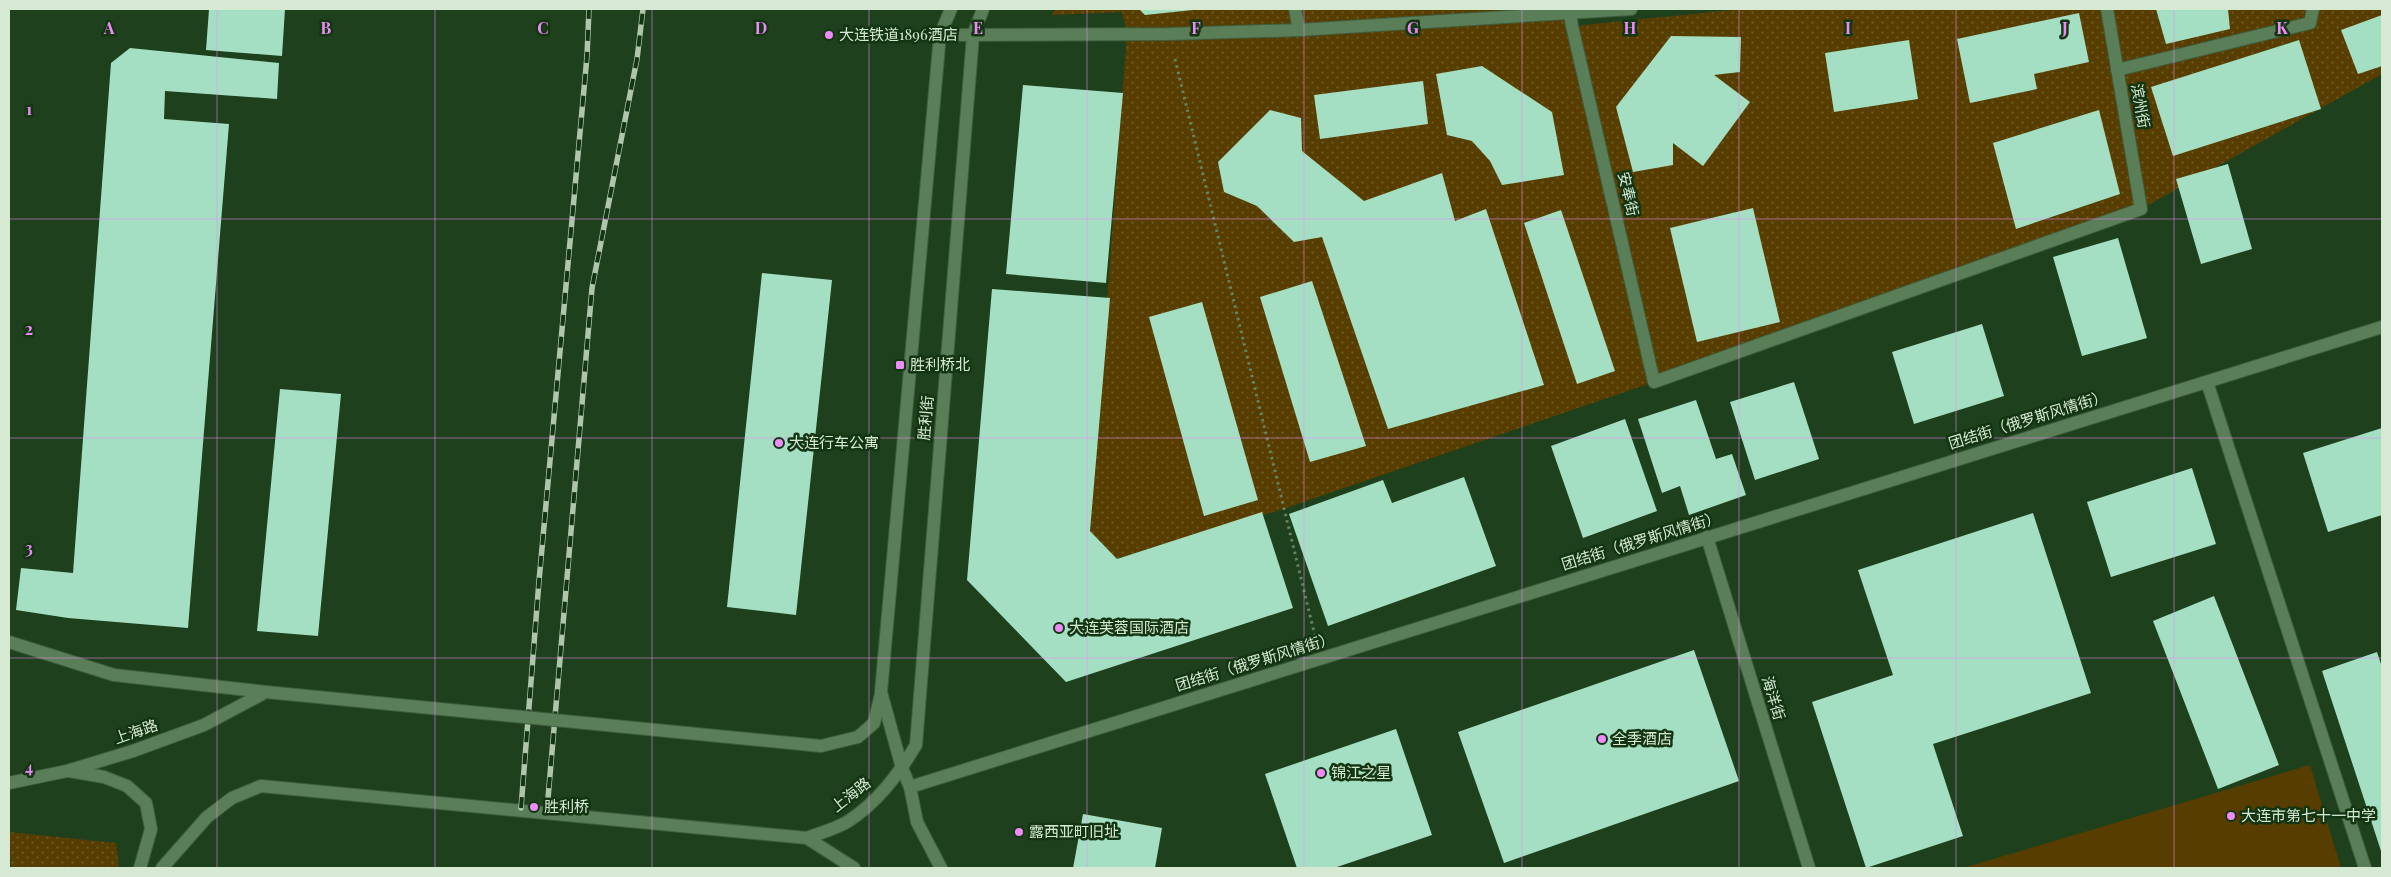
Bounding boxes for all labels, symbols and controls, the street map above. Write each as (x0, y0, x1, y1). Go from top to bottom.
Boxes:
text: A (103, 17, 115, 38)
text: B (321, 17, 332, 38)
text: C (537, 17, 549, 38)
text: D (755, 17, 767, 38)
text: E (973, 17, 983, 38)
text: F (1191, 17, 1201, 38)
text: G (1407, 17, 1419, 38)
text: H (1624, 17, 1637, 38)
text: I (1845, 17, 1851, 38)
text: J (2061, 17, 2068, 38)
text: K (2276, 17, 2288, 38)
place label: 大连铁道1896酒店 (839, 24, 958, 44)
marker: 大连铁道1896酒店 (823, 29, 835, 41)
street label: 滨州街 (2127, 82, 2155, 130)
text: 1 (26, 98, 32, 119)
street label: 安奉街 (1614, 170, 1644, 218)
text: 2 (25, 318, 33, 339)
place label: 胜利桥北 (910, 354, 970, 374)
marker: 胜利桥北 (894, 359, 906, 371)
street label: 团结街（俄罗斯风情街） (1946, 385, 2110, 453)
street label: 胜利街 (913, 395, 937, 441)
place label: 大连行车公寓 (789, 432, 879, 452)
marker: 大连行车公寓 (773, 437, 785, 449)
street label: 团结街（俄罗斯风情街） (1559, 506, 1723, 574)
text: 3 (25, 537, 33, 558)
place label: 大连芙蓉国际酒店 (1069, 617, 1189, 637)
marker: 大连芙蓉国际酒店 (1053, 622, 1065, 634)
street label: 团结街（俄罗斯风情街） (1173, 627, 1337, 695)
street label: 海洋街 (1758, 673, 1790, 722)
street label: 上海路 (111, 714, 160, 748)
place label: 全季酒店 (1612, 728, 1672, 748)
marker: 全季酒店 (1596, 733, 1608, 745)
text: 4 (25, 756, 33, 777)
place label: 锦江之星 (1331, 762, 1391, 782)
marker: 锦江之星 (1315, 767, 1327, 779)
street label: 上海路 (826, 772, 874, 816)
place label: 胜利桥 (544, 796, 589, 816)
marker: 胜利桥 (528, 801, 540, 813)
place label: 大连市第七十一中学 (2241, 805, 2376, 825)
marker: 大连市第七十一中学 (2225, 810, 2237, 822)
place label: 露西亚町旧址 (1029, 821, 1119, 841)
marker: 露西亚町旧址 (1013, 826, 1025, 838)

